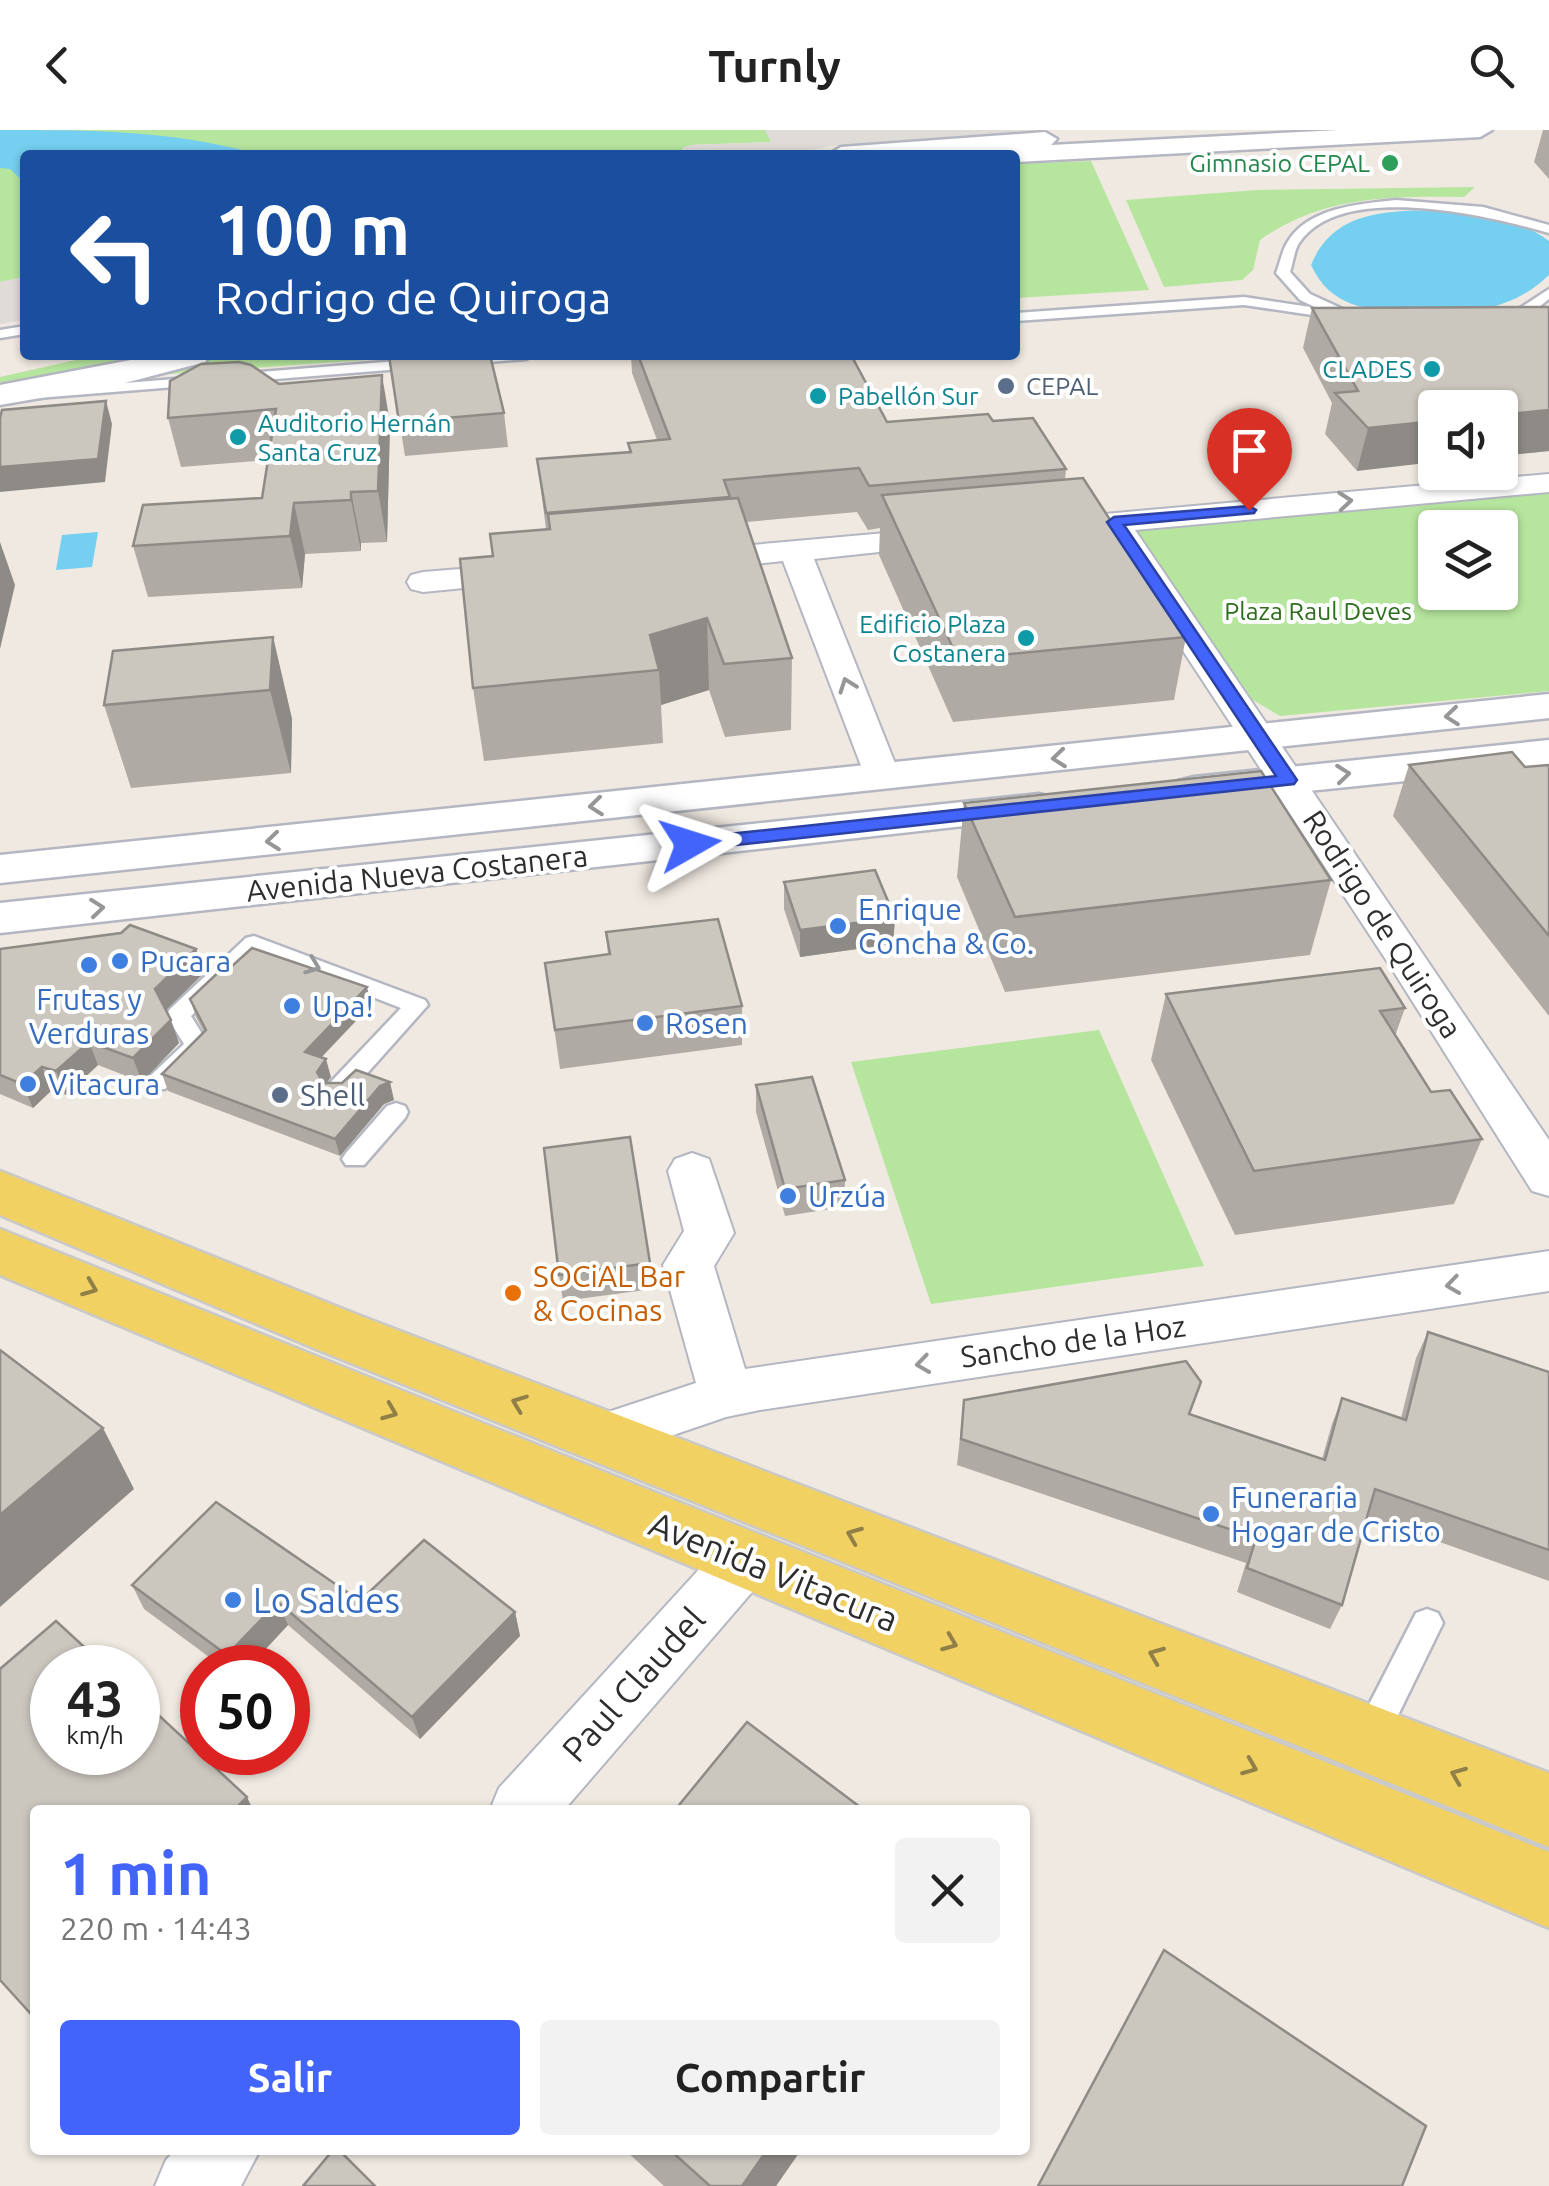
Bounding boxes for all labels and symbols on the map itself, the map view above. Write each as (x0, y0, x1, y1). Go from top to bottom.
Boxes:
place label: Gimnasio CEPAL (1189, 149, 1370, 177)
marker: Gimnasio CEPAL (1379, 152, 1401, 174)
place label: CLADES (1322, 355, 1412, 383)
marker: CLADES (1421, 358, 1443, 380)
place label: CEPAL (1026, 372, 1099, 400)
marker: CEPAL (995, 375, 1017, 397)
place label: Pabellón Sur (838, 382, 979, 410)
marker: Pabellón Sur (807, 385, 829, 407)
pin (1207, 408, 1292, 511)
place label: Auditorio Hernán Santa Cruz (258, 409, 452, 466)
marker: Auditorio Hernán Santa Cruz (227, 426, 249, 448)
one-way arrow (1337, 491, 1353, 513)
park label: Plaza Raul Deves (1224, 597, 1412, 625)
place label: Edificio Plaza Costanera (859, 610, 1006, 667)
marker: Edificio Plaza Costanera (1015, 627, 1037, 649)
one-way arrow (838, 677, 859, 694)
one-way arrow (1444, 705, 1460, 726)
one-way arrow (1050, 746, 1066, 768)
one-way arrow (1335, 764, 1351, 785)
position arrow (638, 792, 742, 896)
one-way arrow (588, 795, 604, 817)
street label: Rodrigo de Quiroga (1297, 804, 1469, 1044)
one-way arrow (265, 830, 281, 851)
street label: Avenida Nueva Costanera (245, 838, 589, 908)
place label: Enrique Concha & Co. (858, 892, 1034, 960)
one-way arrow (89, 898, 105, 919)
marker: Enrique Concha & Co. (827, 915, 849, 937)
place label: Pucara (140, 944, 231, 978)
marker: Pucara (109, 950, 131, 972)
marker: Frutas y Verduras (78, 954, 100, 976)
one-way arrow (303, 954, 320, 974)
place label: Frutas y Verduras (29, 982, 149, 1050)
place label: Upa! (312, 989, 374, 1023)
marker: Upa! (281, 995, 303, 1017)
place label: Rosen (665, 1006, 748, 1040)
marker: Rosen (634, 1012, 656, 1034)
place label: Vitacura (48, 1067, 160, 1101)
marker: Vitacura (17, 1073, 39, 1095)
place label: Shell (300, 1078, 365, 1112)
marker: Shell (269, 1084, 291, 1106)
place label: Urzúa (808, 1179, 886, 1213)
marker: Urzúa (777, 1185, 799, 1207)
place label: SOCiAL Bar & Cocinas (533, 1259, 686, 1327)
one-way arrow (1444, 1274, 1461, 1295)
one-way arrow (80, 1276, 98, 1296)
marker: SOCiAL Bar & Cocinas (502, 1282, 524, 1304)
street label: Sancho de la Hoz (958, 1308, 1188, 1374)
one-way arrow (915, 1352, 932, 1373)
one-way arrow (511, 1395, 529, 1415)
one-way arrow (381, 1401, 398, 1421)
place label: Funeraria Hogar de Cristo (1231, 1480, 1441, 1548)
street label: Avenida Vitacura (644, 1503, 904, 1639)
marker: Funeraria Hogar de Cristo (1200, 1503, 1222, 1525)
one-way arrow (846, 1527, 864, 1547)
place label: Lo Saldes (253, 1580, 400, 1620)
marker: Lo Saldes (222, 1589, 244, 1611)
street label: Paul Claudel (553, 1599, 713, 1769)
one-way arrow (939, 1631, 957, 1651)
speed limit sign: 50 (180, 1645, 310, 1775)
one-way arrow (1148, 1647, 1166, 1667)
one-way arrow (1240, 1755, 1258, 1775)
one-way arrow (1451, 1766, 1468, 1786)

